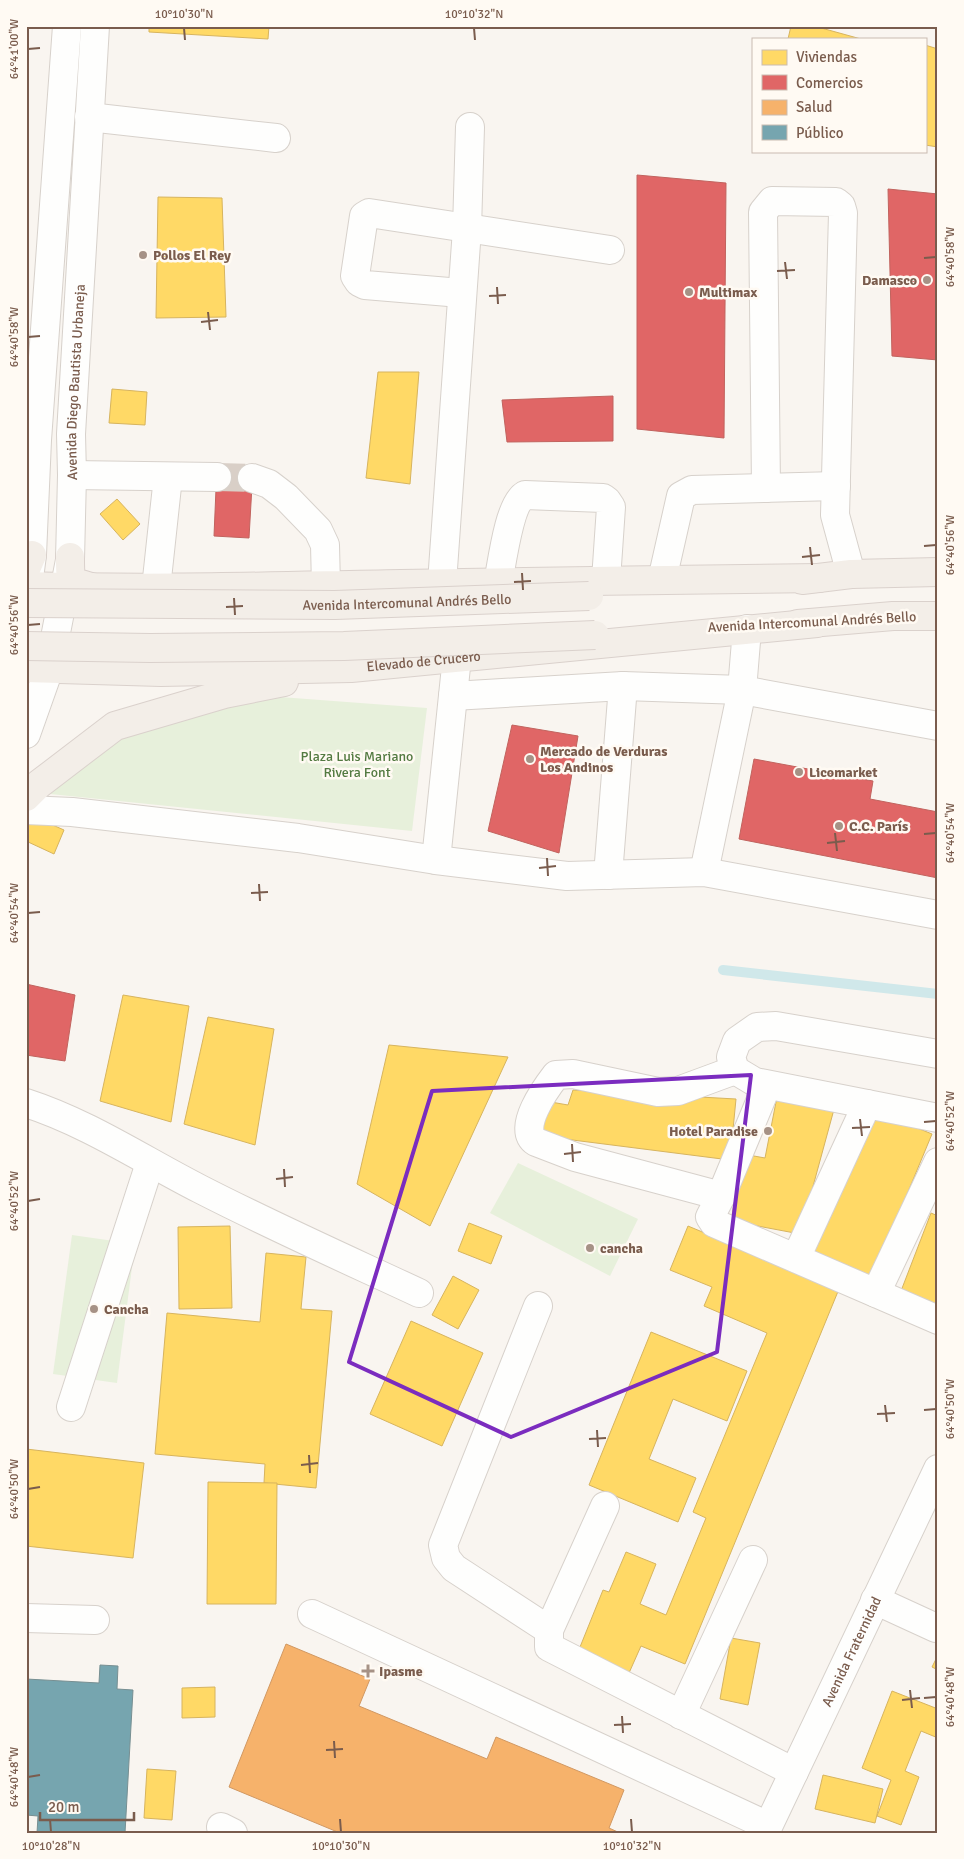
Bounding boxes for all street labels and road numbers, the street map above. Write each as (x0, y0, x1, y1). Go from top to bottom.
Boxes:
street label: Avenida Diego Bautista Urbaneja (62, 284, 88, 480)
street label: Avenida Intercomunal Andrés Bello (302, 590, 512, 614)
street label: Avenida Intercomunal Andrés Bello (707, 608, 917, 636)
street label: Elevado de Crucero (366, 647, 481, 675)
street label: Avenida Fraternidad (818, 1594, 885, 1709)

